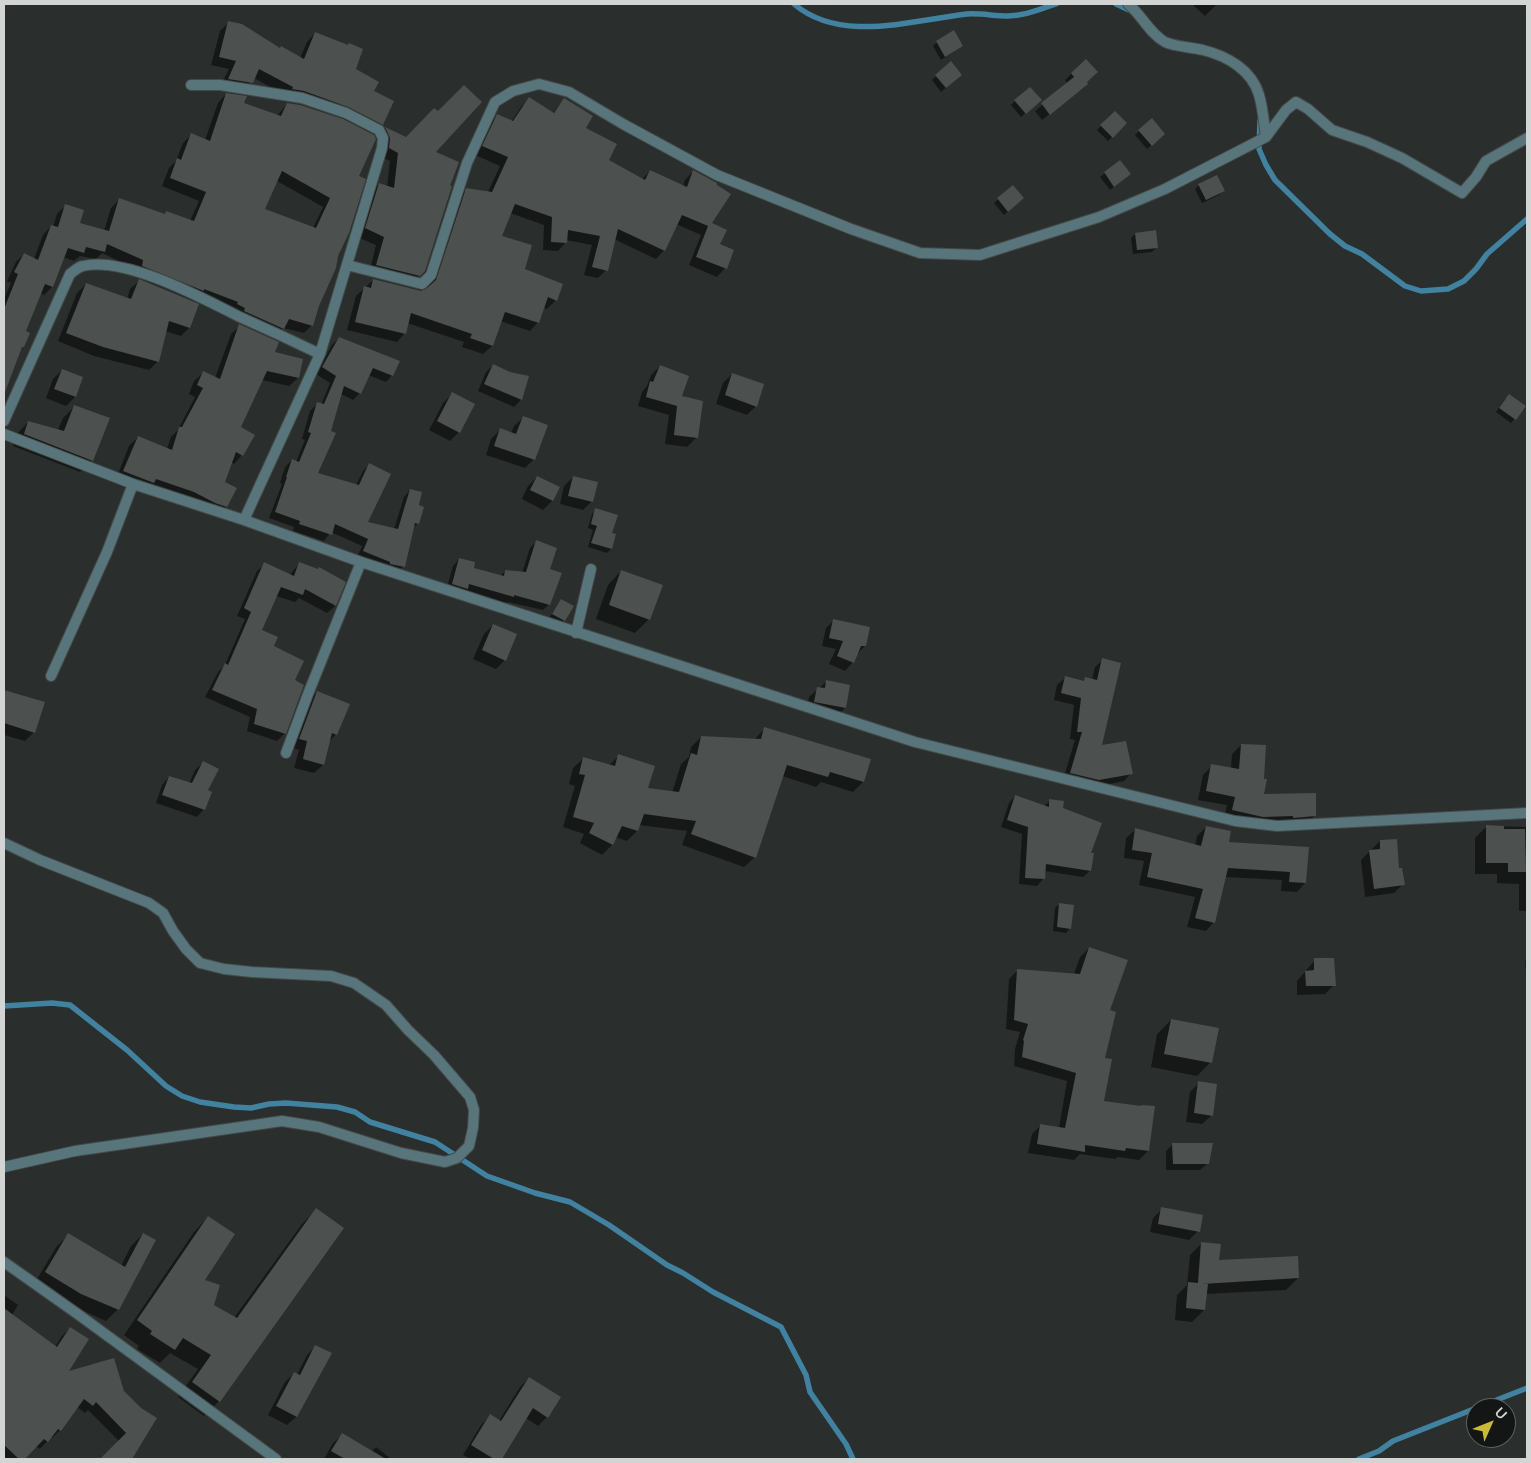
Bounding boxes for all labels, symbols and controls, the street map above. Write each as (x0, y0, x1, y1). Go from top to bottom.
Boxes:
north arrow (1466, 1398, 1516, 1448)
text: U (1491, 1403, 1511, 1423)

